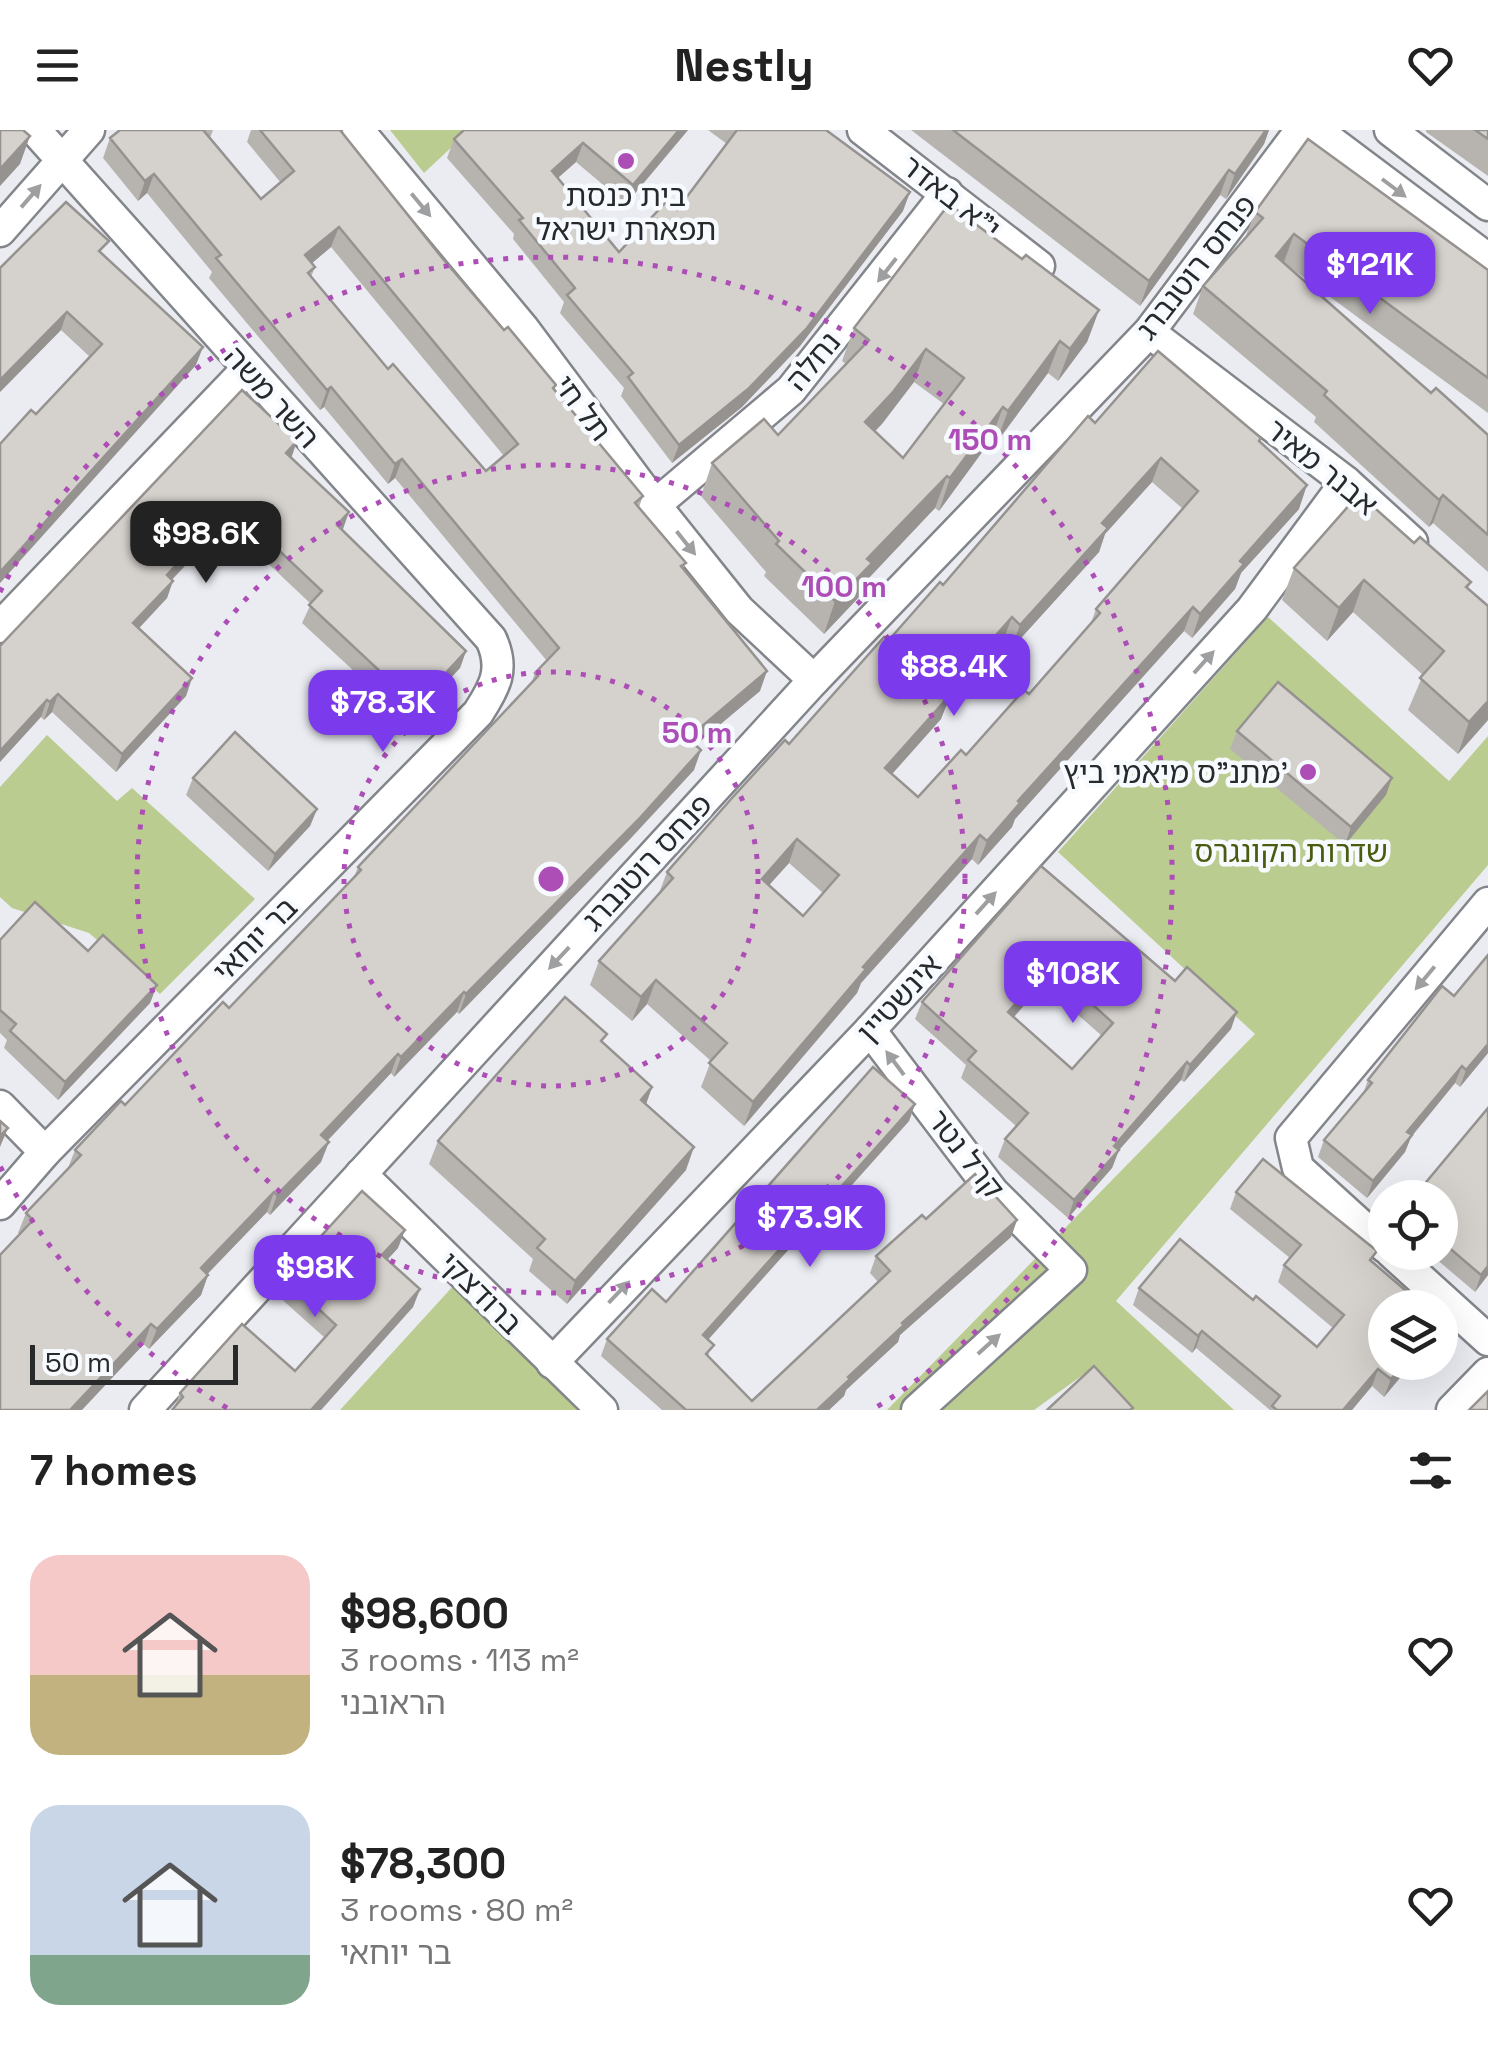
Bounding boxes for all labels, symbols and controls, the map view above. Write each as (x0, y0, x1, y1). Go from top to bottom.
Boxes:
text: Nestly (674, 37, 814, 94)
icon: menu (30, 38, 85, 93)
icon: heart (1403, 38, 1458, 93)
street label: י"א באדר (894, 146, 1008, 248)
marker: בית כנסת תפארת ישראל (615, 150, 637, 172)
place label: בית כנסת תפארת ישראל (536, 176, 716, 249)
one-way arrow (1381, 178, 1407, 198)
one-way arrow (20, 183, 42, 208)
street label: פנחס רוטנברג (1127, 186, 1265, 348)
one-way arrow (409, 192, 431, 217)
pin: $121K (1300, 232, 1440, 317)
text: $121K (1326, 244, 1414, 284)
one-way arrow (876, 256, 897, 282)
street label: נחלה (777, 323, 849, 399)
street label: השר משה (216, 338, 328, 456)
street label: תל חי (546, 367, 620, 449)
street label: אבנר מאיר (1258, 410, 1386, 524)
text: 150 m (948, 420, 1032, 459)
pin: $98.6K (125, 501, 287, 586)
text: $98.6K (152, 513, 260, 553)
one-way arrow (675, 531, 696, 556)
text: 100 m (801, 567, 887, 606)
pin: $88.4K (873, 634, 1035, 719)
text: $88.4K (900, 646, 1008, 686)
one-way arrow (1192, 650, 1215, 674)
pin: $78.3K (302, 670, 464, 755)
text: $78.3K (330, 682, 436, 722)
text: 50 m (662, 713, 732, 752)
place label: מתנ"ס מיאמי ביץ' (1063, 753, 1288, 792)
marker: מתנ"ס מיאמי ביץ' (1297, 761, 1319, 783)
street label: פנחס רוטנברג (573, 785, 721, 939)
park label: שדרות הקונגרס (1194, 832, 1388, 871)
centre of rings (533, 861, 569, 897)
street label: בר יוחאי (204, 888, 306, 990)
one-way arrow (974, 891, 997, 915)
pin: $108K (1003, 941, 1143, 1026)
one-way arrow (548, 946, 571, 970)
street label: אינשטיין (848, 946, 950, 1050)
text: $108K (1026, 953, 1120, 993)
one-way arrow (1415, 965, 1437, 990)
one-way arrow (886, 1050, 906, 1076)
street label: קרל נטר (919, 1101, 1013, 1207)
map controls (1368, 1180, 1458, 1380)
button: locate (1368, 1180, 1458, 1270)
pin: $73.9K (729, 1185, 891, 1270)
text: $73.9K (757, 1197, 863, 1237)
pin: $98K (256, 1235, 374, 1320)
street label: ברודצקי (431, 1243, 531, 1343)
text: $98K (276, 1247, 354, 1287)
one-way arrow (607, 1281, 631, 1305)
button: layers (1368, 1290, 1458, 1380)
one-way arrow (976, 1334, 1001, 1356)
scale bar (30, 1340, 238, 1384)
text: 50 m (45, 1344, 111, 1380)
icon: filters (1403, 1443, 1458, 1498)
text: 7 homes (30, 1444, 198, 1497)
text: $98,600 (340, 1587, 509, 1640)
icon: home (110, 1595, 230, 1715)
icon: heart (1403, 1628, 1458, 1683)
text: 3 rooms · 113 m² (340, 1640, 579, 1680)
text: הראובני (340, 1683, 446, 1723)
text: $78,300 (340, 1837, 506, 1890)
icon: home (110, 1845, 230, 1965)
icon: heart (1403, 1878, 1458, 1933)
text: 3 rooms · 80 m² (340, 1890, 573, 1930)
text: בר יוחאי (340, 1933, 452, 1973)

